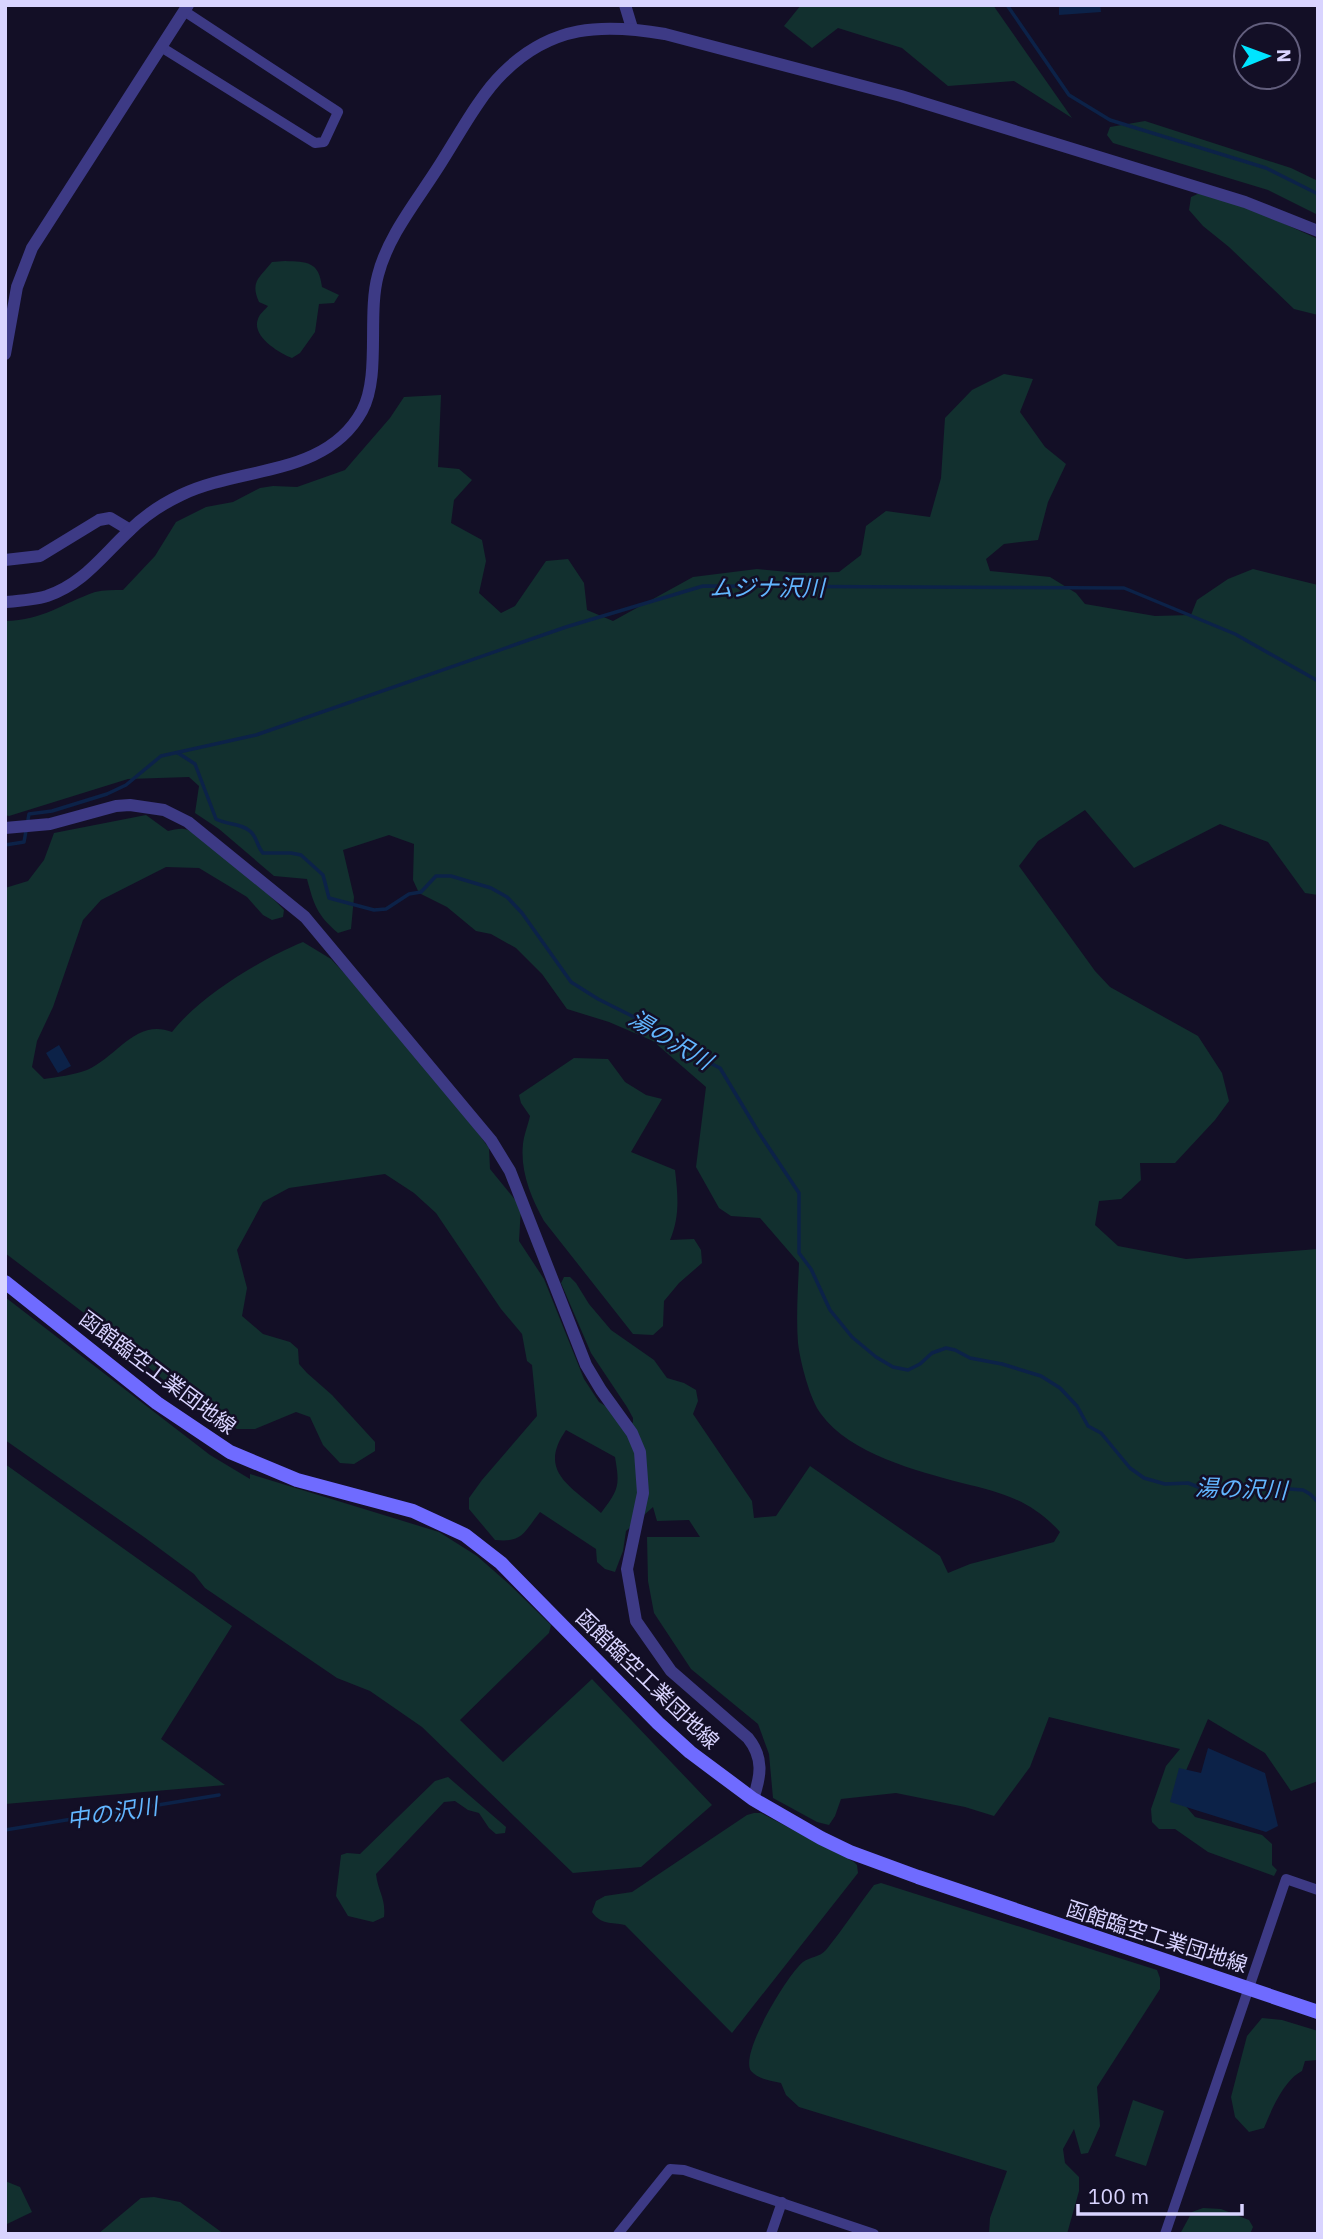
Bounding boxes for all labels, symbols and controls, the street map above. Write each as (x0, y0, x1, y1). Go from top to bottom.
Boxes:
north arrow (1232, 21, 1302, 91)
text: N (1272, 49, 1296, 63)
water label: ムジナ沢川 (710, 572, 828, 602)
water label: 湯の沢川 (624, 1002, 721, 1077)
street label: 函館臨空工業団地線 (74, 1304, 242, 1440)
water label: 湯の沢川 (1195, 1471, 1290, 1505)
street label: 函館臨空工業団地線 (570, 1603, 726, 1755)
water label: 中の沢川 (64, 1790, 163, 1834)
street label: 函館臨空工業団地線 (1063, 1893, 1251, 1979)
scale bar (1078, 2172, 1242, 2216)
text: 100 m (1088, 2182, 1149, 2210)

